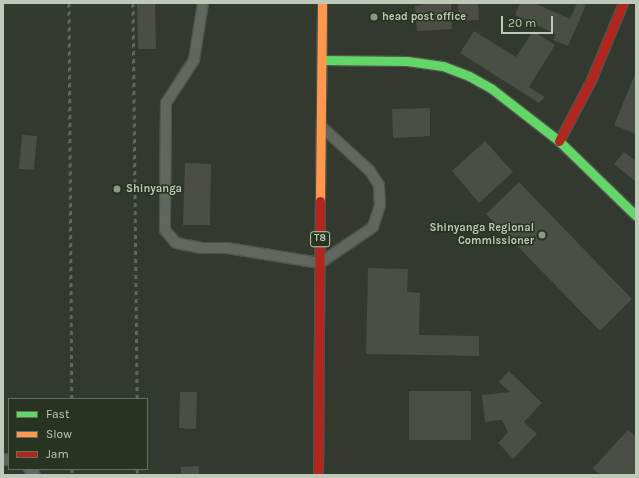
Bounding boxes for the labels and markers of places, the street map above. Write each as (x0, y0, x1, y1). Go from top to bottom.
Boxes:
place label: head post office (382, 10, 466, 24)
marker: head post office (369, 12, 379, 22)
place label: Shinyanga (126, 182, 182, 196)
marker: Shinyanga (111, 183, 123, 195)
place label: Shinyanga Regional Commissioner (429, 222, 534, 248)
marker: Shinyanga Regional Commissioner (537, 230, 547, 240)

